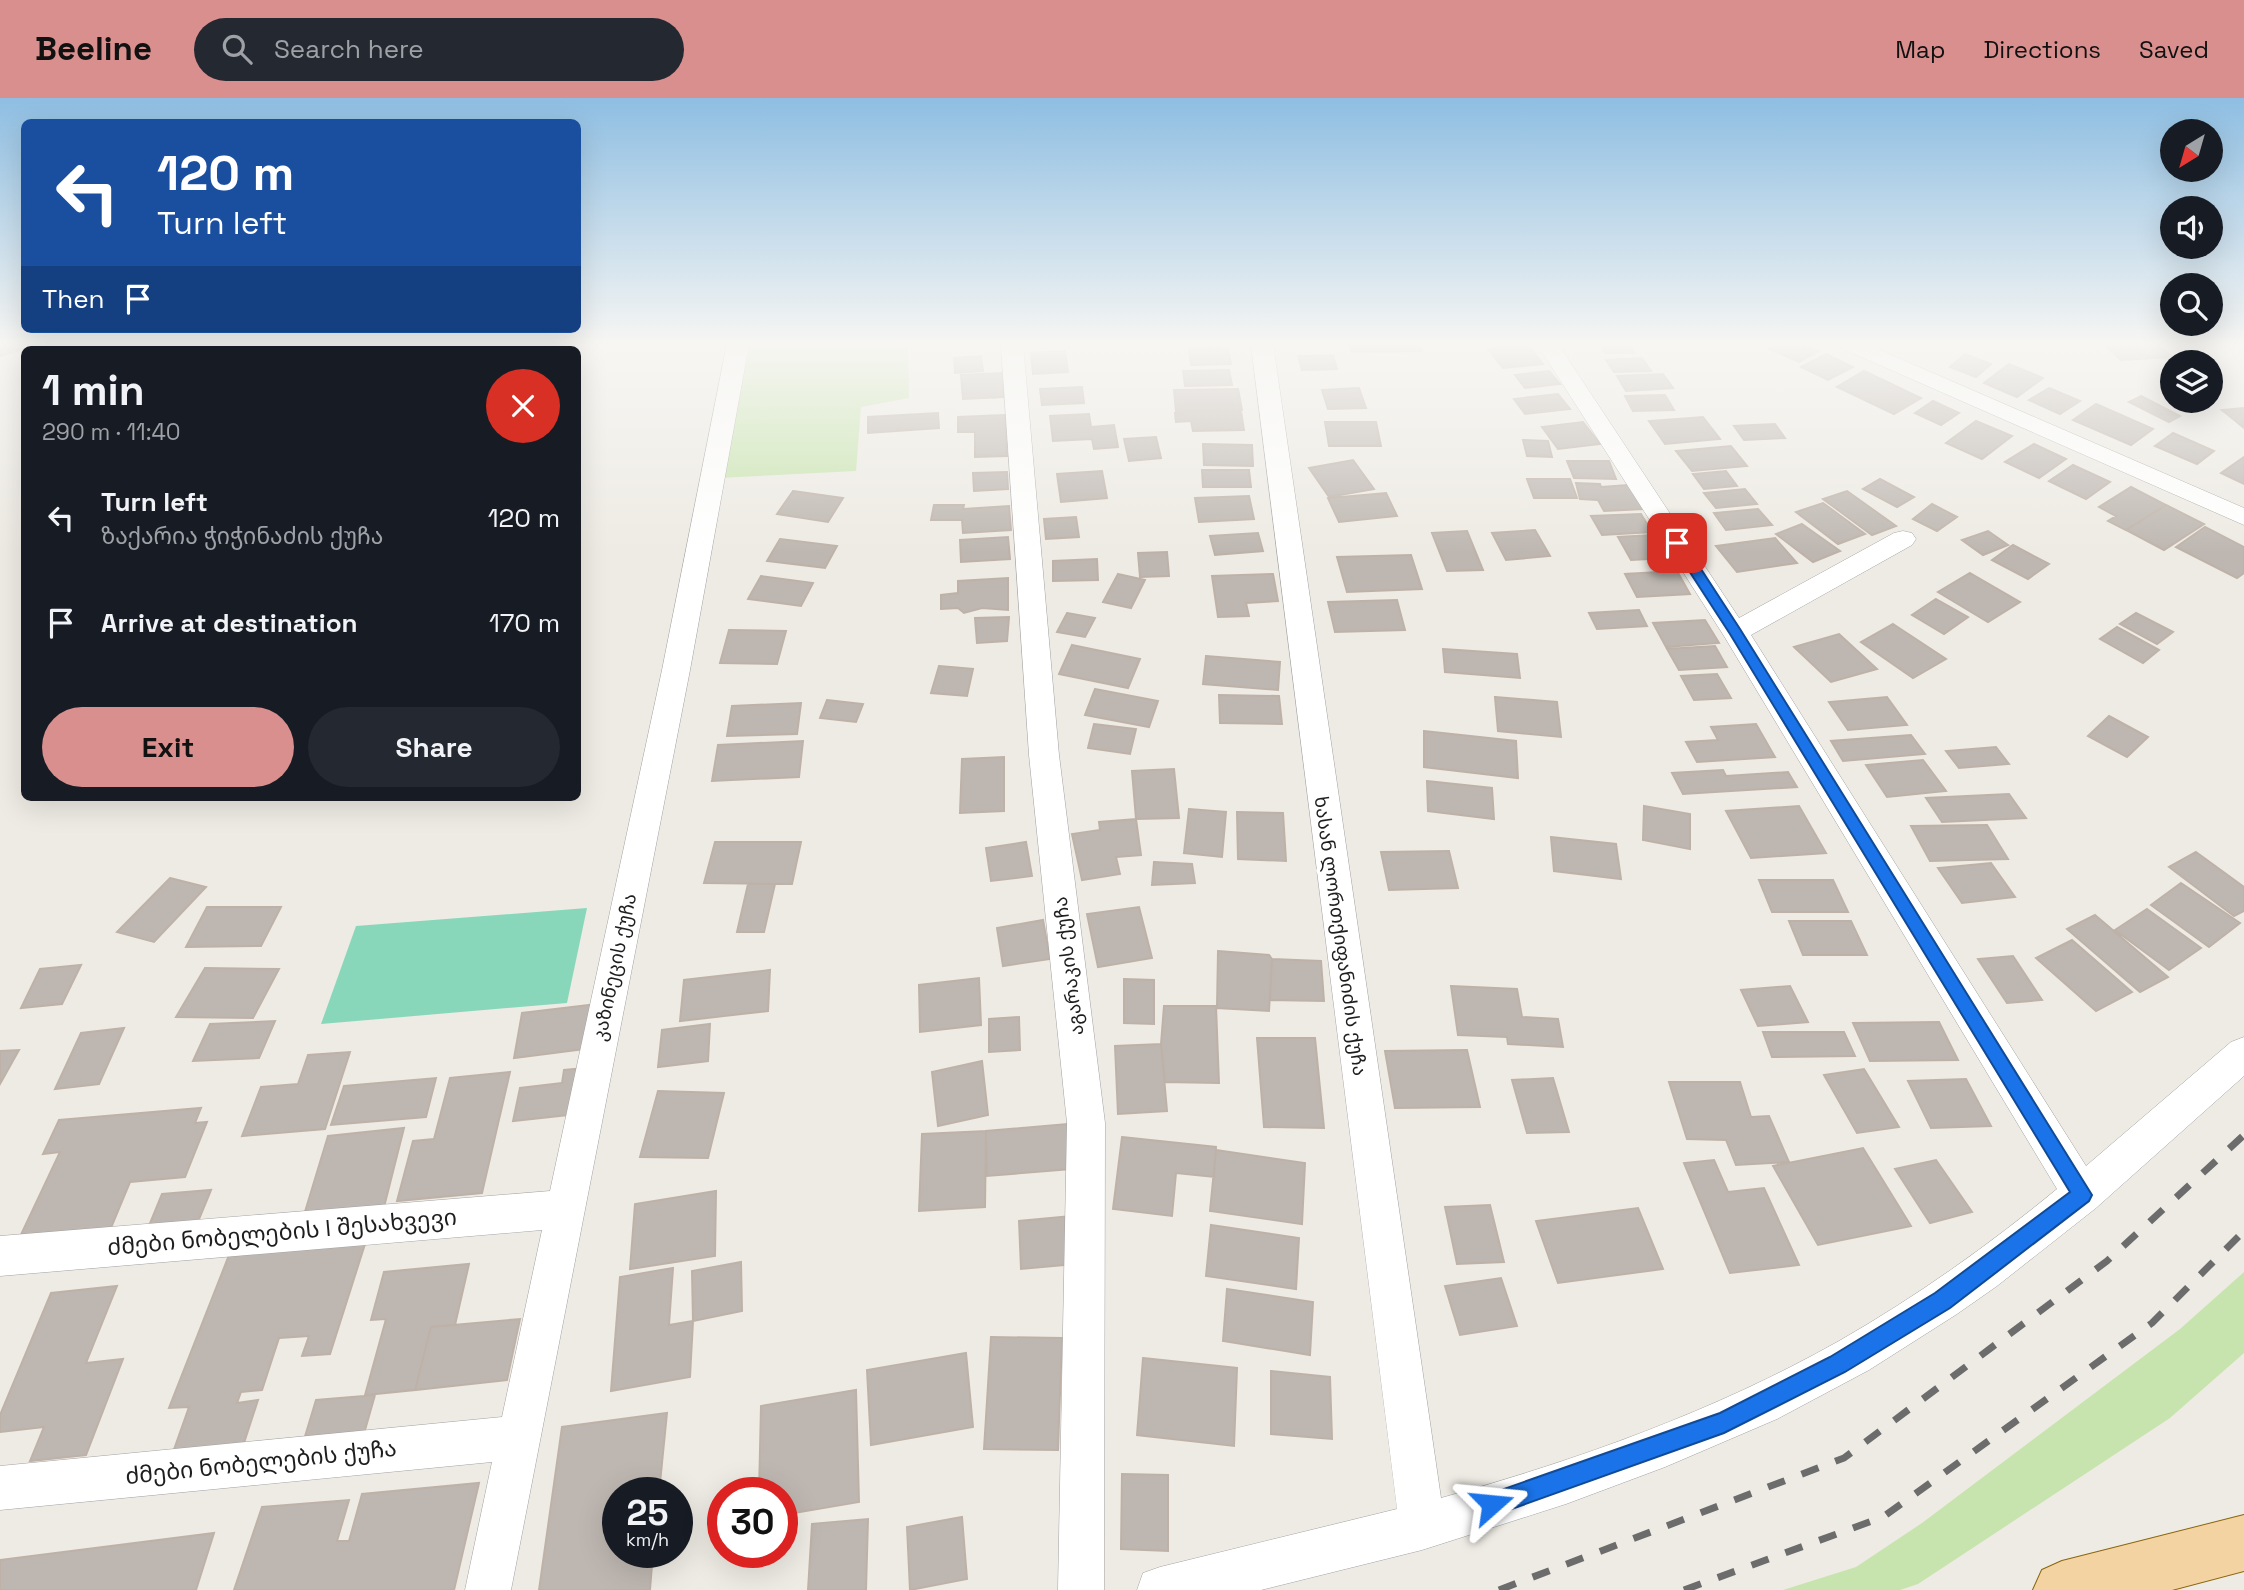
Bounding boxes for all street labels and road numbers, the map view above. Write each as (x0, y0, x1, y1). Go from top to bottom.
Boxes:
street label: ხასან ლორთქიფანიძის ქუჩა (1309, 795, 1373, 1077)
street label: კაზინეცის ქუჩა (587, 891, 642, 1043)
street label: აგარაკის ქუჩა (1048, 895, 1089, 1037)
street label: ძმები ნობელების I შესახვევი (106, 1202, 458, 1262)
street label: ძმები ნობელების ქუჩა (124, 1433, 398, 1491)

